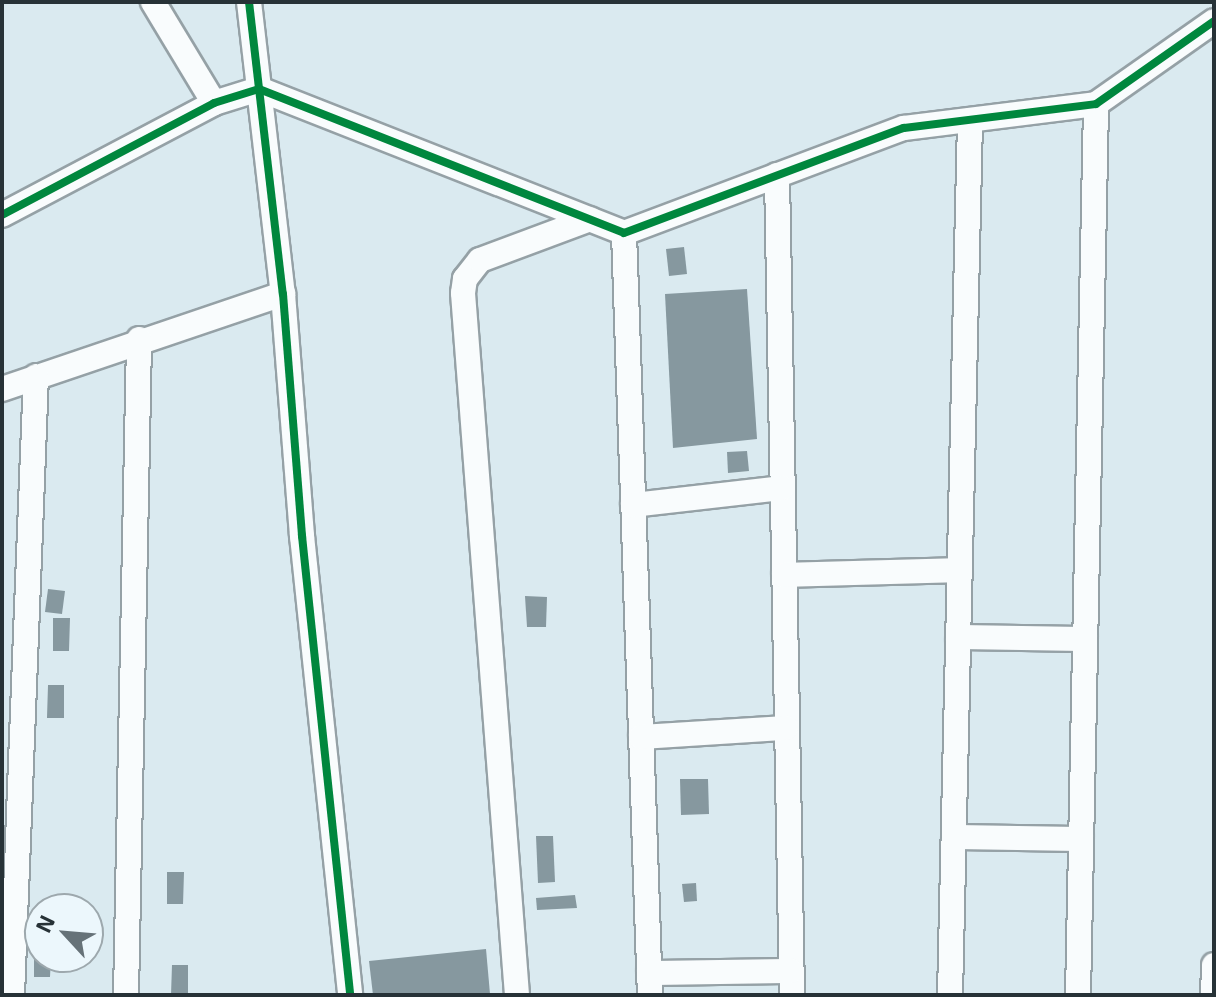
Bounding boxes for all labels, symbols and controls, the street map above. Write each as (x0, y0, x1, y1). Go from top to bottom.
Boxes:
north arrow (24, 893, 104, 973)
text: N (29, 911, 59, 936)

